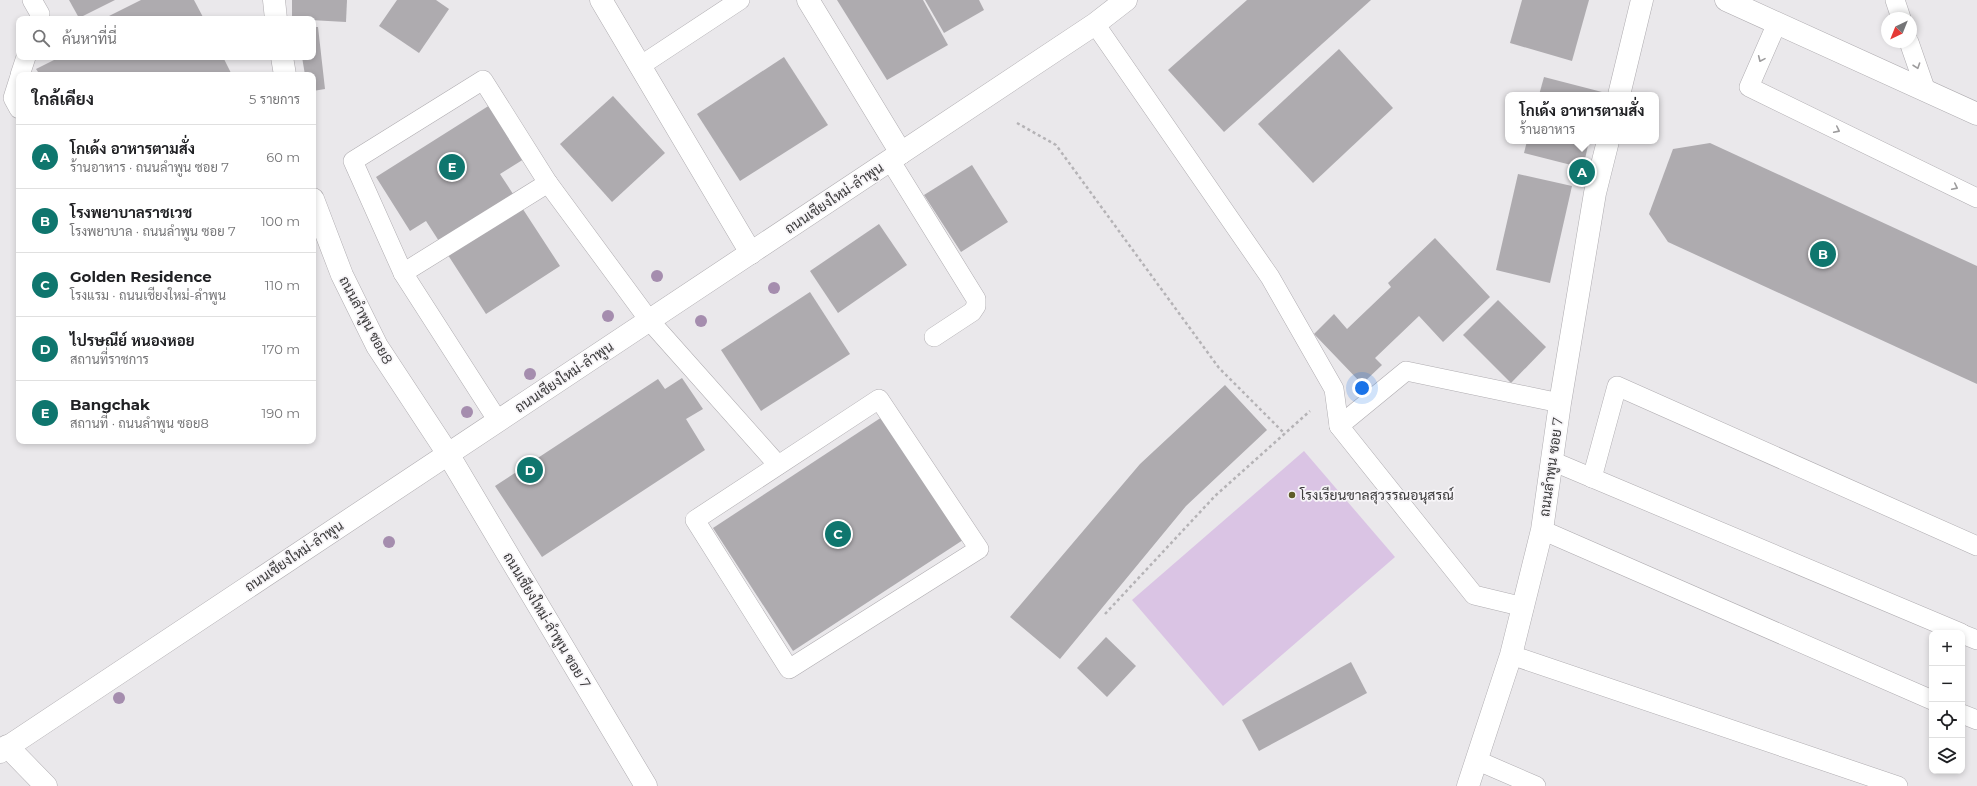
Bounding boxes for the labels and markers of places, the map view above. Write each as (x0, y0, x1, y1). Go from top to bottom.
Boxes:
pin: E (439, 152, 465, 182)
pin: A (1569, 157, 1595, 187)
pin: B (1810, 239, 1836, 269)
pin: D (517, 455, 543, 485)
place label: โรงเรียนขาลสุวรรณอนุสรณ์ (1299, 486, 1454, 505)
marker: โรงเรียนขาลสุวรรณอนุสรณ์ (1287, 490, 1297, 500)
pin: C (825, 519, 851, 549)

